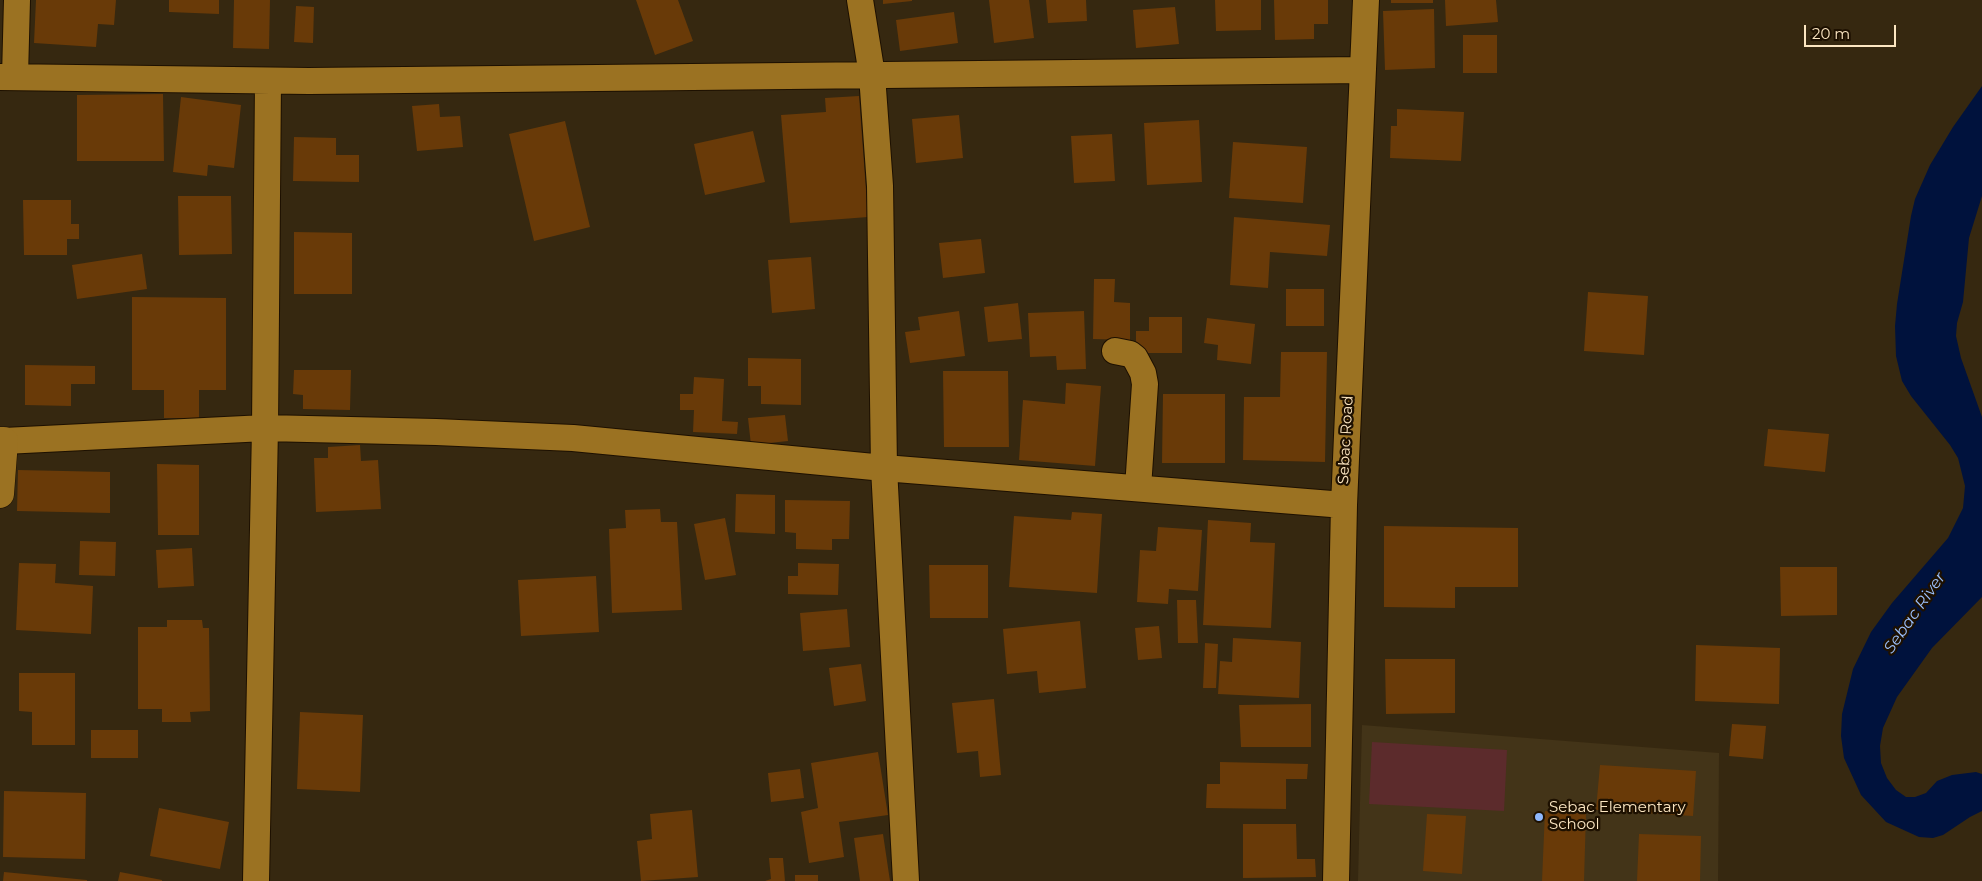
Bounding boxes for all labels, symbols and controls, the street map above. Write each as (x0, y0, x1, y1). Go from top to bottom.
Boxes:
scale bar (1807, 15, 1900, 47)
text: 20 m (1812, 24, 1850, 43)
street label: Sebac Road (1335, 395, 1357, 485)
water label: Sebac River (1880, 569, 1950, 657)
place label: Sebac Elementary School (1549, 799, 1686, 834)
marker: Sebac Elementary School (1533, 811, 1545, 823)

